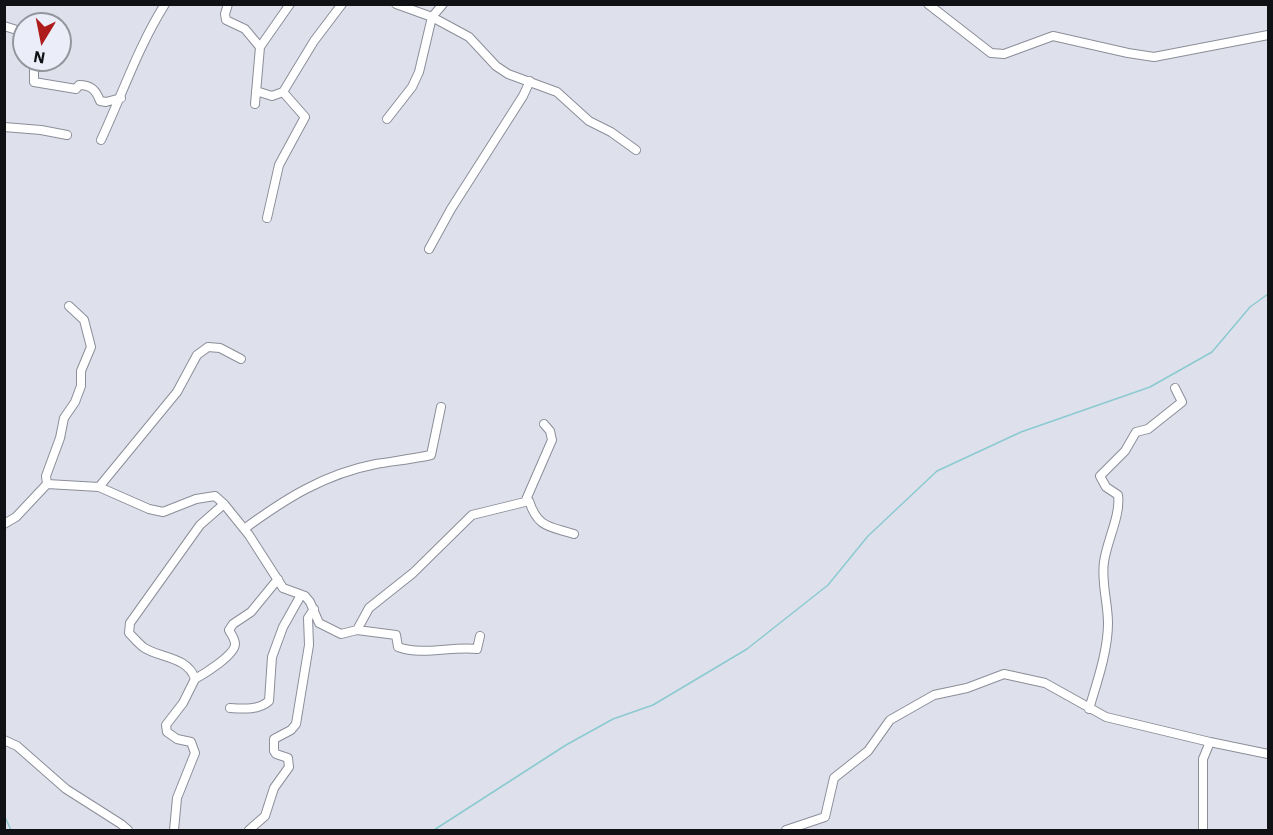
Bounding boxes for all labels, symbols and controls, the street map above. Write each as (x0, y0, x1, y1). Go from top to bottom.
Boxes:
north arrow (12, 12, 72, 72)
text: N (32, 47, 47, 69)

